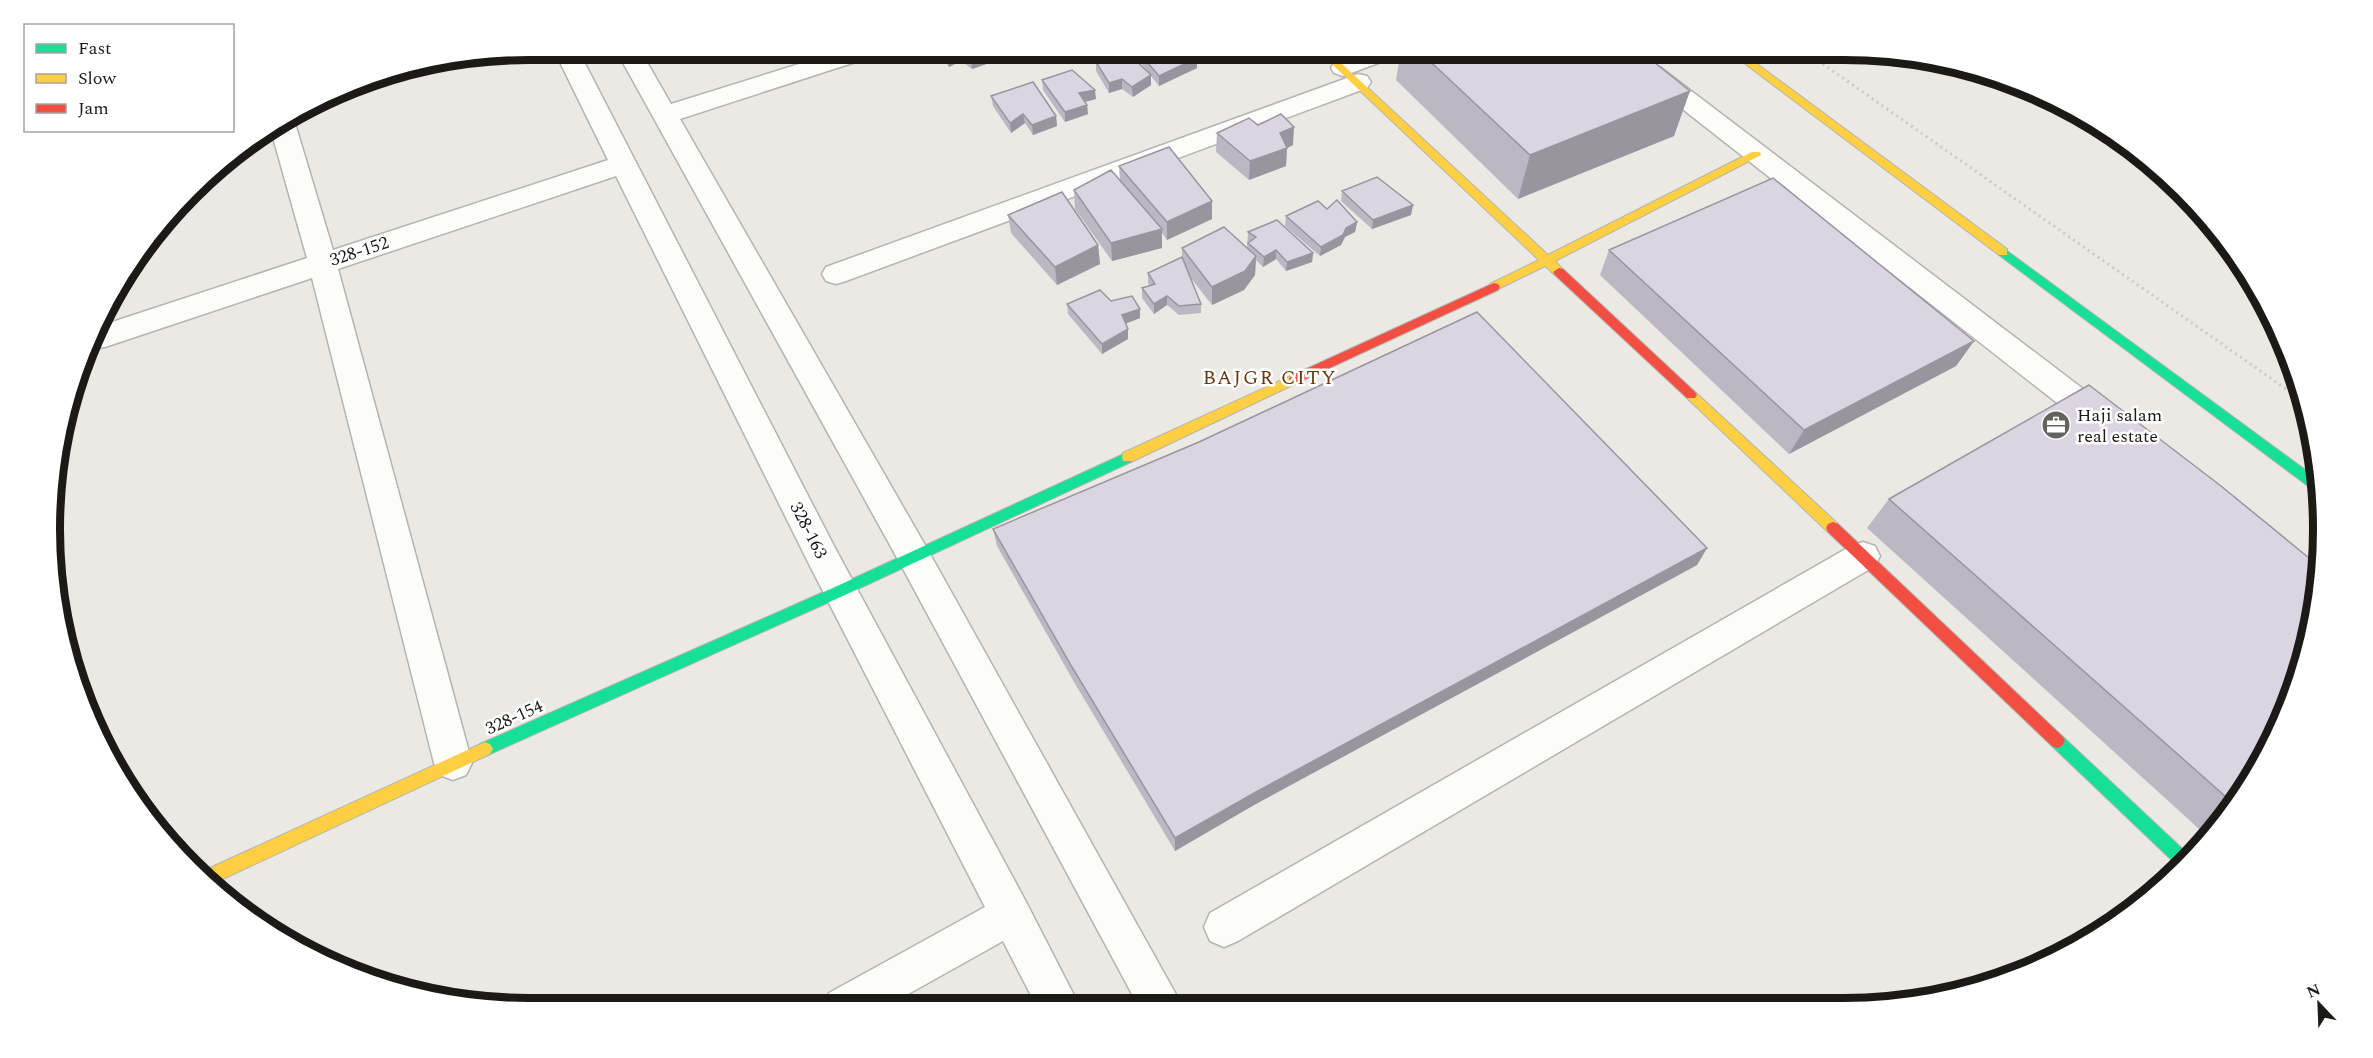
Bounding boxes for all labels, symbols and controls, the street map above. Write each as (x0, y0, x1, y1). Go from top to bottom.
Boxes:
legend (24, 24, 234, 132)
text: Fast (78, 35, 111, 62)
text: Slow (78, 65, 117, 92)
text: Jam (78, 95, 109, 122)
street label: 328-152 (326, 229, 392, 274)
district label: BAJGR CITY (1203, 363, 1337, 393)
place label: Haji salam real estate (2077, 402, 2162, 450)
office icon: Haji salam real estate (2040, 409, 2072, 441)
street label: 328-163 (783, 497, 834, 563)
street label: 328-154 (481, 693, 547, 742)
north arrow (2289, 974, 2349, 1034)
text: N (2303, 978, 2324, 1005)

